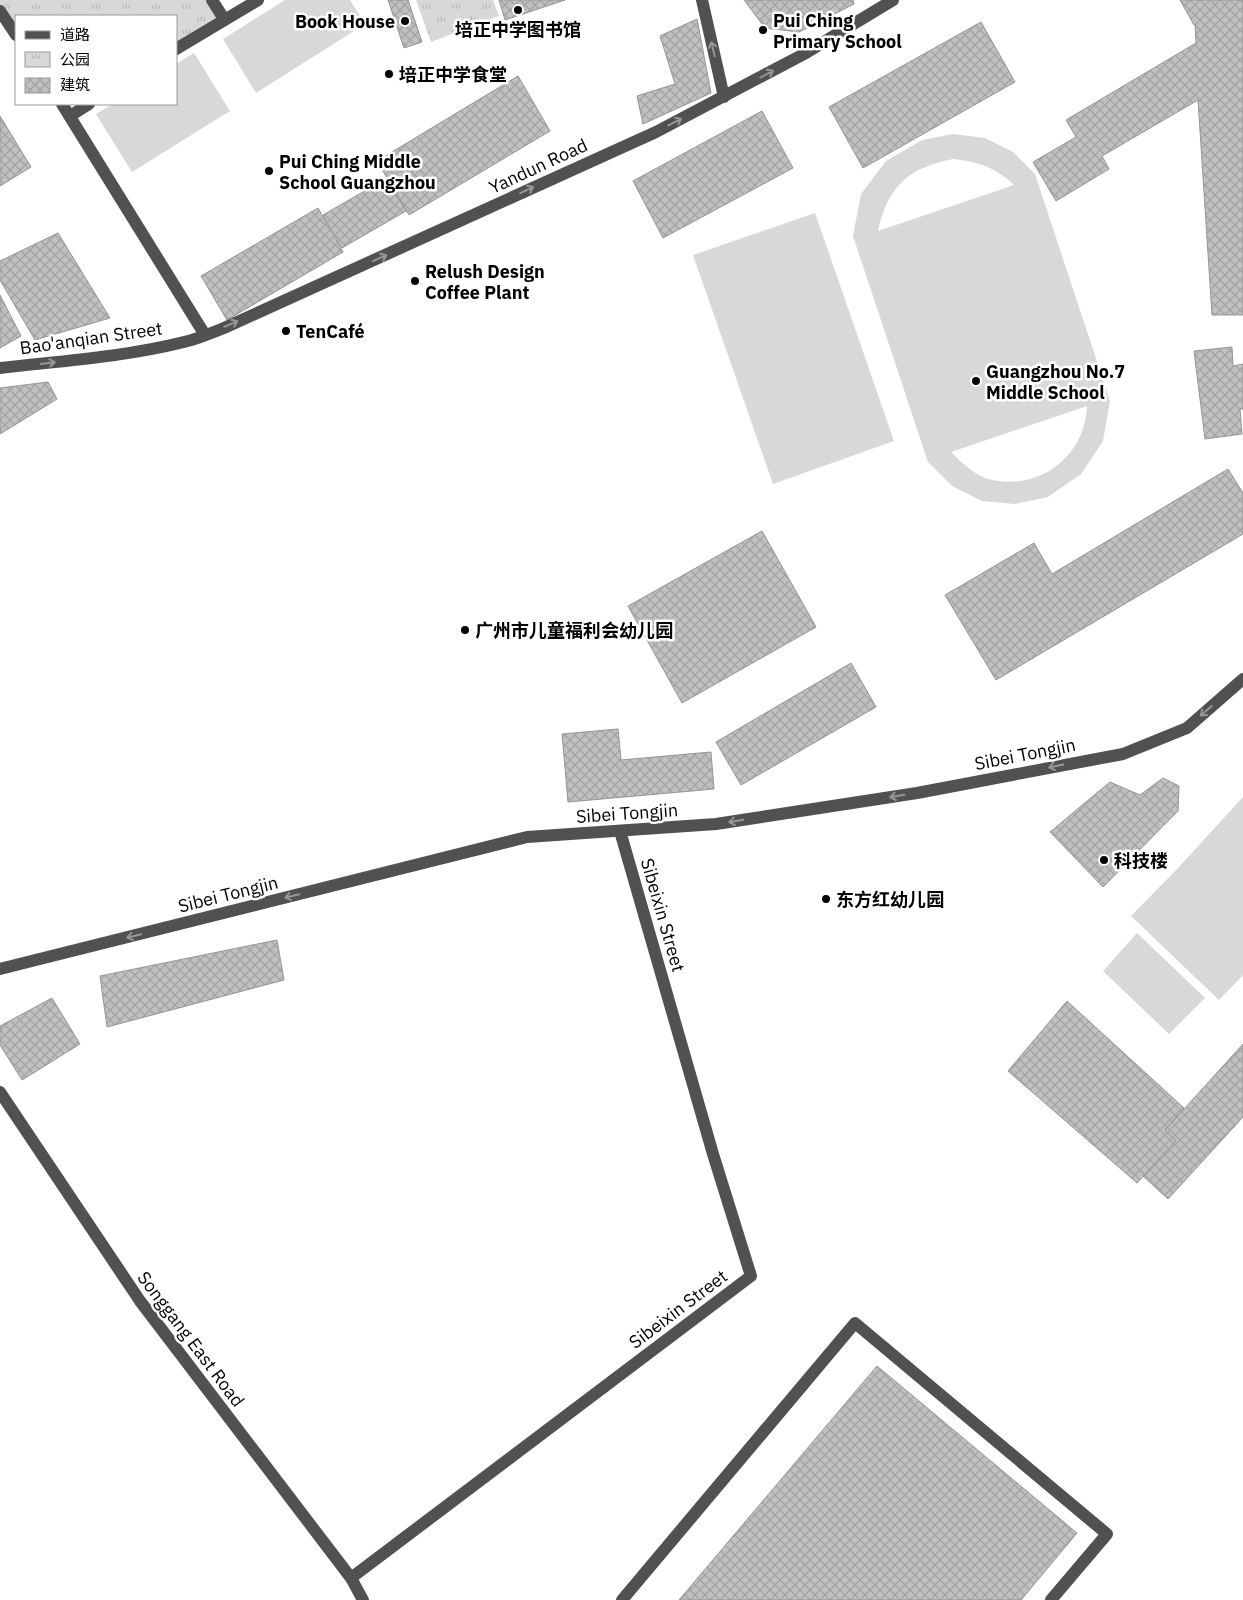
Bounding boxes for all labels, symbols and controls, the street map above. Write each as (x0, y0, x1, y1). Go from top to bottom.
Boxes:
marker: 培正中学图书馆 (512, 4, 524, 16)
place label: Pui Ching Primary School (773, 9, 902, 53)
place label: Book House (295, 10, 395, 33)
legend (15, 15, 178, 105)
marker: Book House (399, 15, 411, 27)
place label: 培正中学图书馆 (455, 18, 581, 41)
marker: Pui Ching Primary School (757, 24, 769, 36)
text: 道路 (60, 25, 90, 44)
one-way arrow (708, 42, 717, 58)
text: 公园 (60, 50, 90, 69)
place label: 培正中学食堂 (399, 63, 507, 86)
marker: 培正中学食堂 (383, 68, 395, 80)
one-way arrow (759, 69, 774, 78)
text: 建筑 (60, 75, 90, 94)
one-way arrow (667, 117, 682, 126)
street label: Yandun Road (485, 133, 591, 199)
place label: Pui Ching Middle School Guangzhou (279, 150, 436, 194)
marker: Pui Ching Middle School Guangzhou (263, 165, 275, 177)
one-way arrow (519, 185, 534, 195)
one-way arrow (372, 252, 387, 262)
place label: Relush Design Coffee Plant (425, 260, 545, 304)
marker: Relush Design Coffee Plant (409, 275, 421, 287)
street label: Bao'anqian Street (18, 317, 164, 359)
one-way arrow (223, 319, 238, 329)
place label: TenCafé (296, 320, 365, 343)
marker: TenCafé (280, 325, 292, 337)
one-way arrow (40, 357, 56, 367)
place label: Guangzhou No.7 Middle School (986, 360, 1125, 404)
marker: Guangzhou No.7 Middle School (970, 375, 982, 387)
place label: 广州市儿童福利会幼儿园 (475, 619, 673, 642)
marker: 广州市儿童福利会幼儿园 (459, 624, 471, 636)
one-way arrow (1200, 705, 1213, 717)
street label: Sibei Tongjin (973, 733, 1077, 775)
one-way arrow (1049, 762, 1065, 772)
one-way arrow (889, 791, 905, 801)
street label: Sibei Tongjin (575, 798, 679, 828)
one-way arrow (728, 816, 744, 826)
place label: 科技楼 (1114, 849, 1168, 872)
marker: 科技楼 (1098, 854, 1110, 866)
street label: Sibeixin Street (636, 855, 690, 975)
street label: Sibei Tongjin (176, 870, 280, 918)
place label: 东方红幼儿园 (836, 888, 944, 911)
one-way arrow (284, 892, 300, 901)
marker: 东方红幼儿园 (820, 893, 832, 905)
one-way arrow (127, 932, 143, 941)
street label: Sibeixin Street (624, 1265, 732, 1353)
street label: Songgang East Road (132, 1267, 250, 1411)

